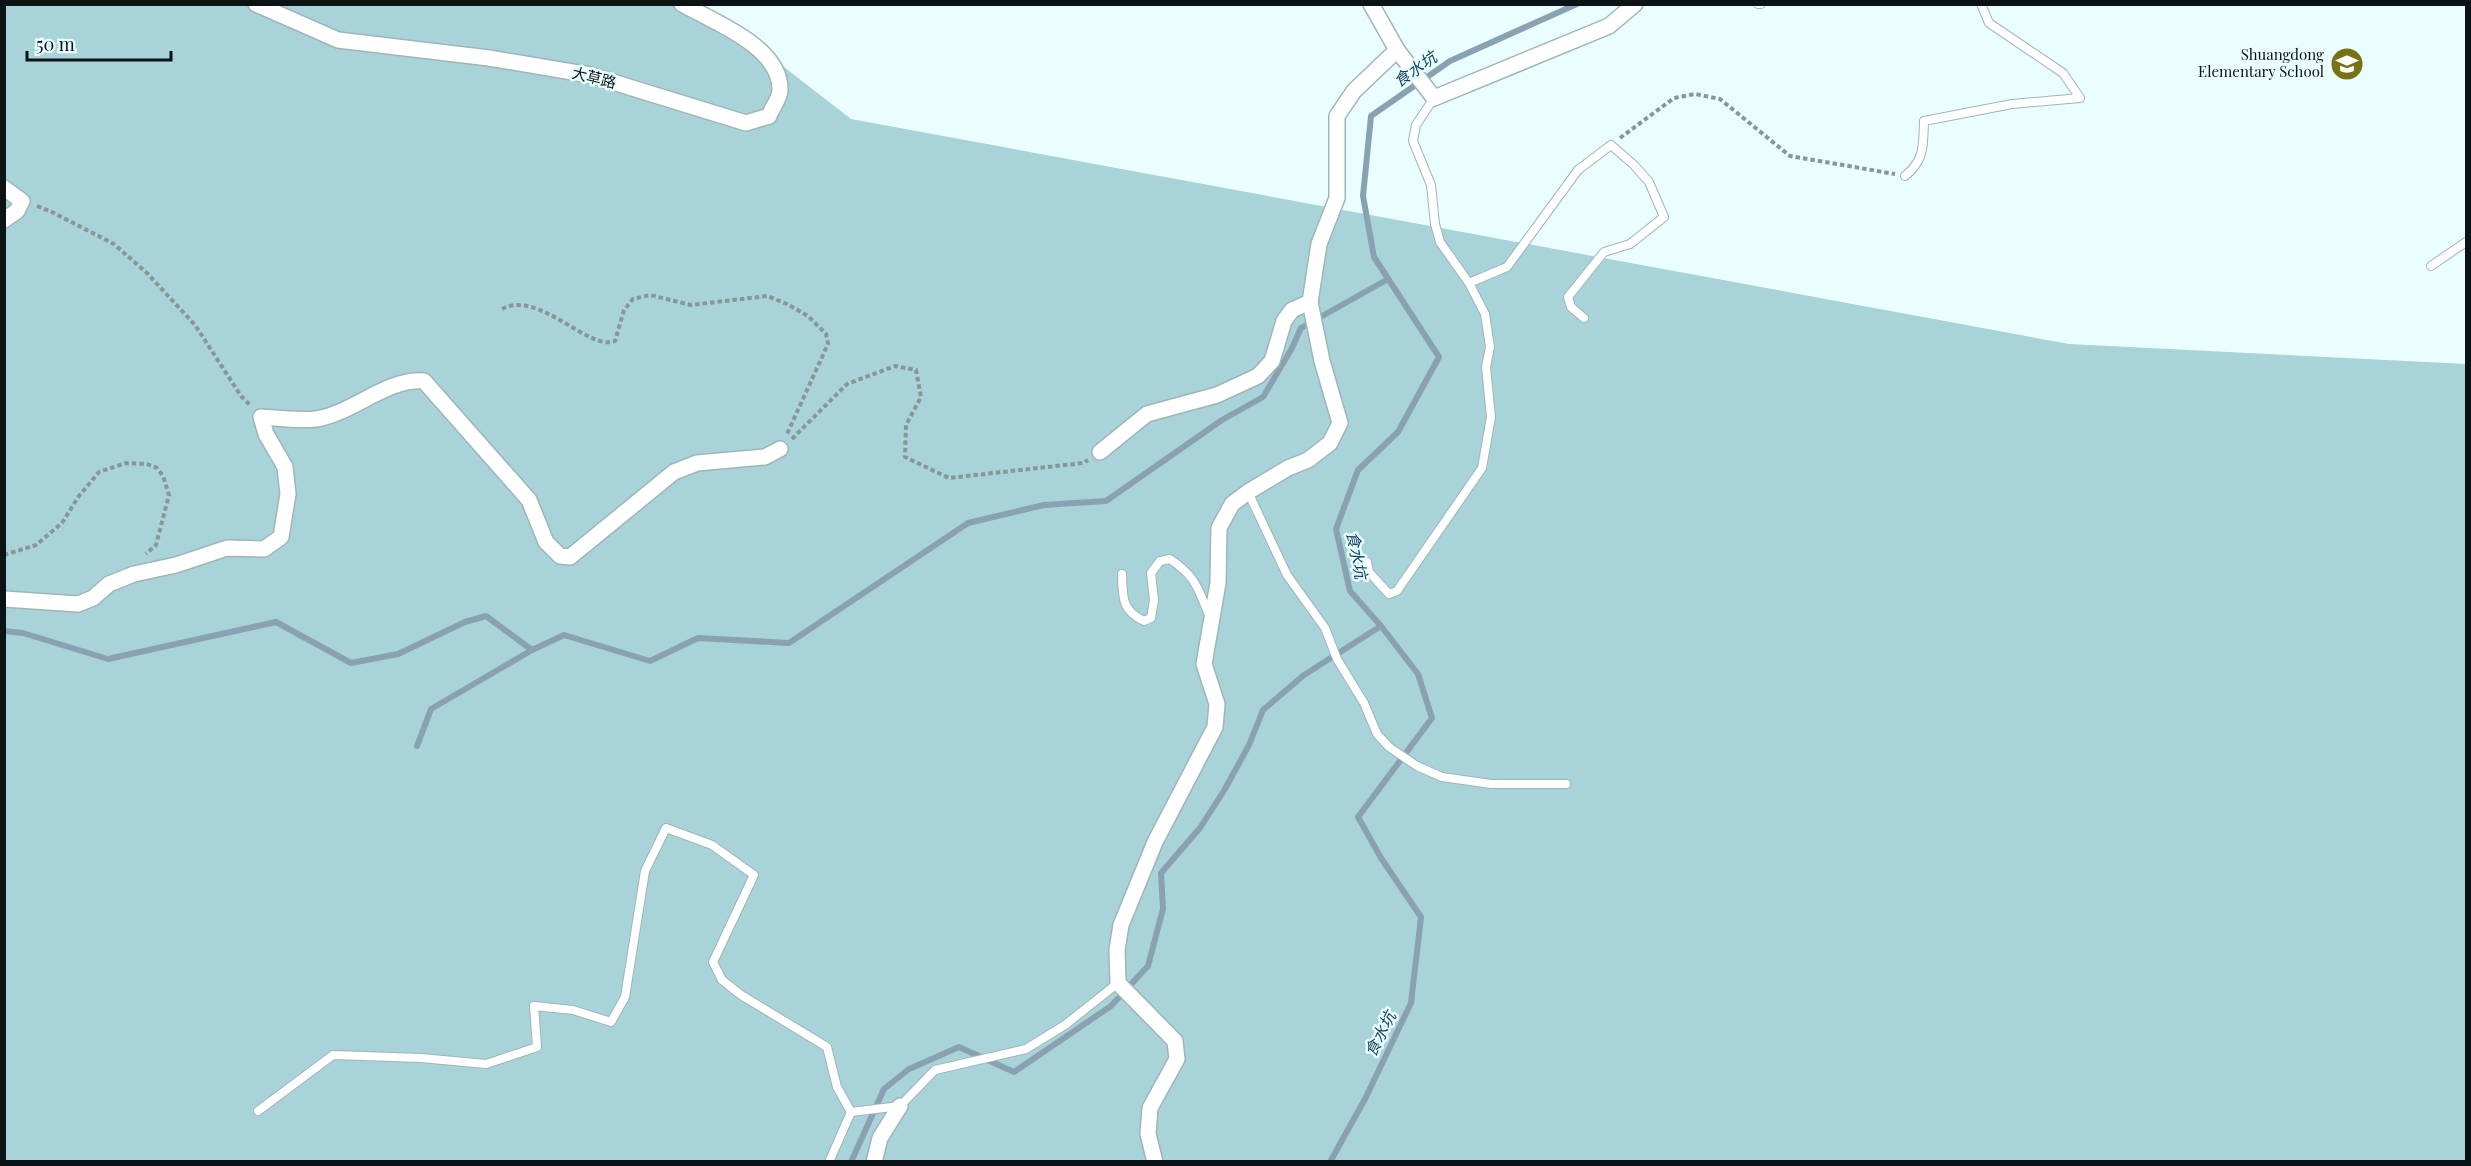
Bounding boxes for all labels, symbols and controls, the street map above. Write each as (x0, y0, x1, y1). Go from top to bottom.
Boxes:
scale bar (27, 24, 171, 62)
text: 50 m (36, 32, 75, 56)
place label: Shuangdong Elementary School (2198, 44, 2324, 81)
water label: 食水坑 (1389, 45, 1442, 91)
school or university icon: Shuangdong Elementary School (2329, 46, 2365, 82)
street label: 大草路 (570, 62, 619, 92)
water label: 食水坑 (1343, 529, 1373, 582)
water label: 食水坑 (1359, 1006, 1401, 1060)

